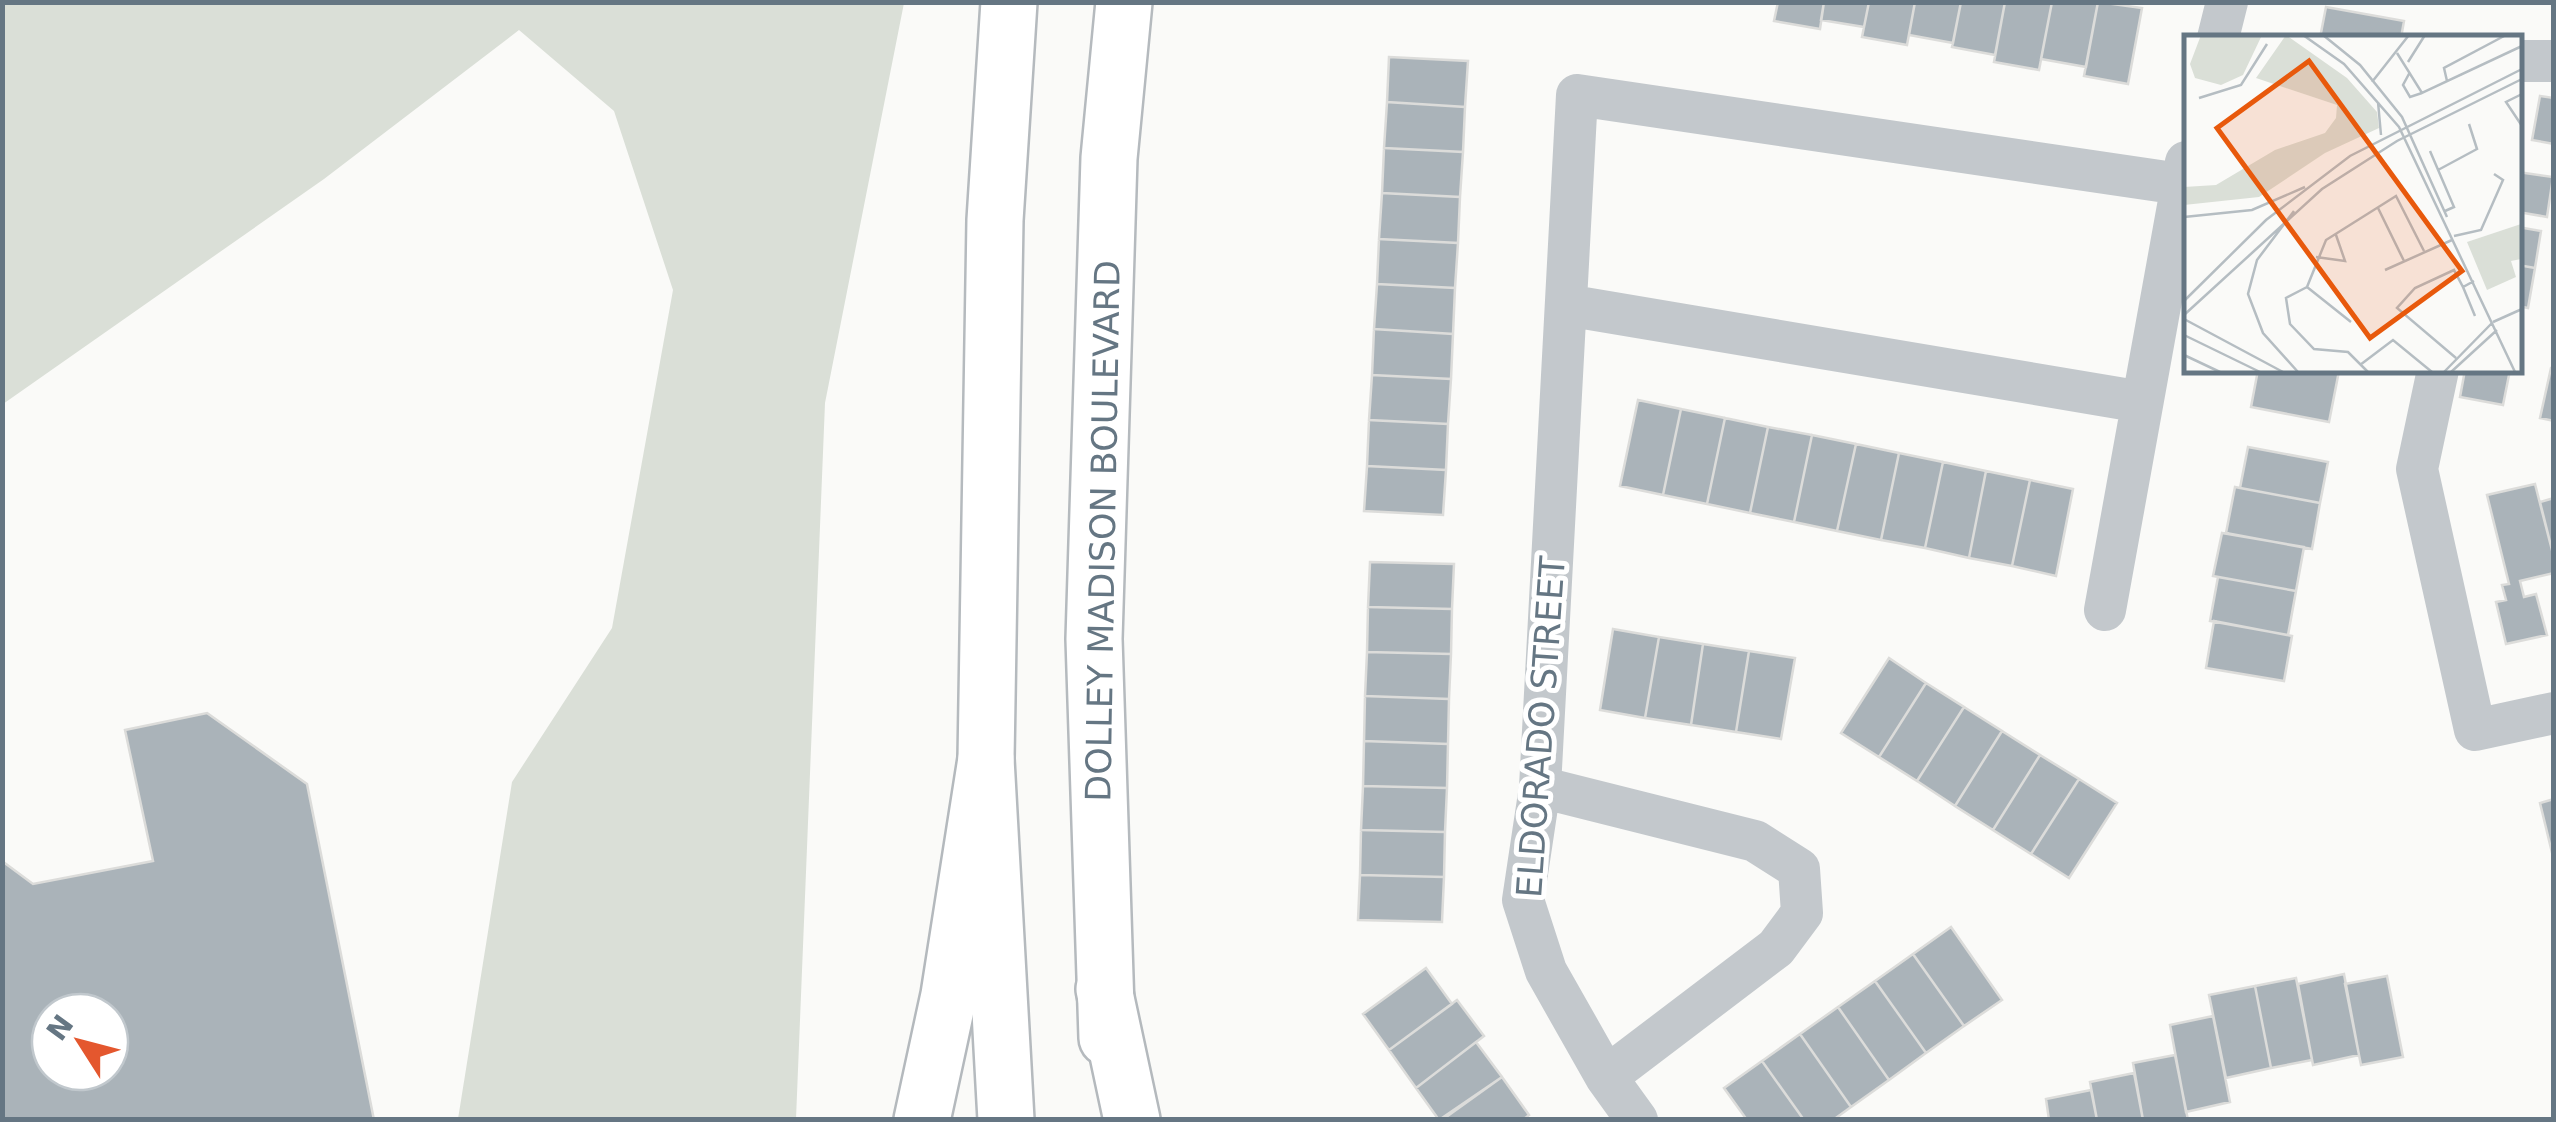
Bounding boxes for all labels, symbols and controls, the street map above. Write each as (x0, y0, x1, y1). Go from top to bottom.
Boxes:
inset map (2184, 35, 2521, 372)
street label: DOLLEY MADISON BOULEVARD (1078, 260, 1128, 802)
street label: ELDORADO STREET (1509, 554, 1573, 899)
north arrow (30, 992, 130, 1092)
text: N (40, 1008, 80, 1047)

